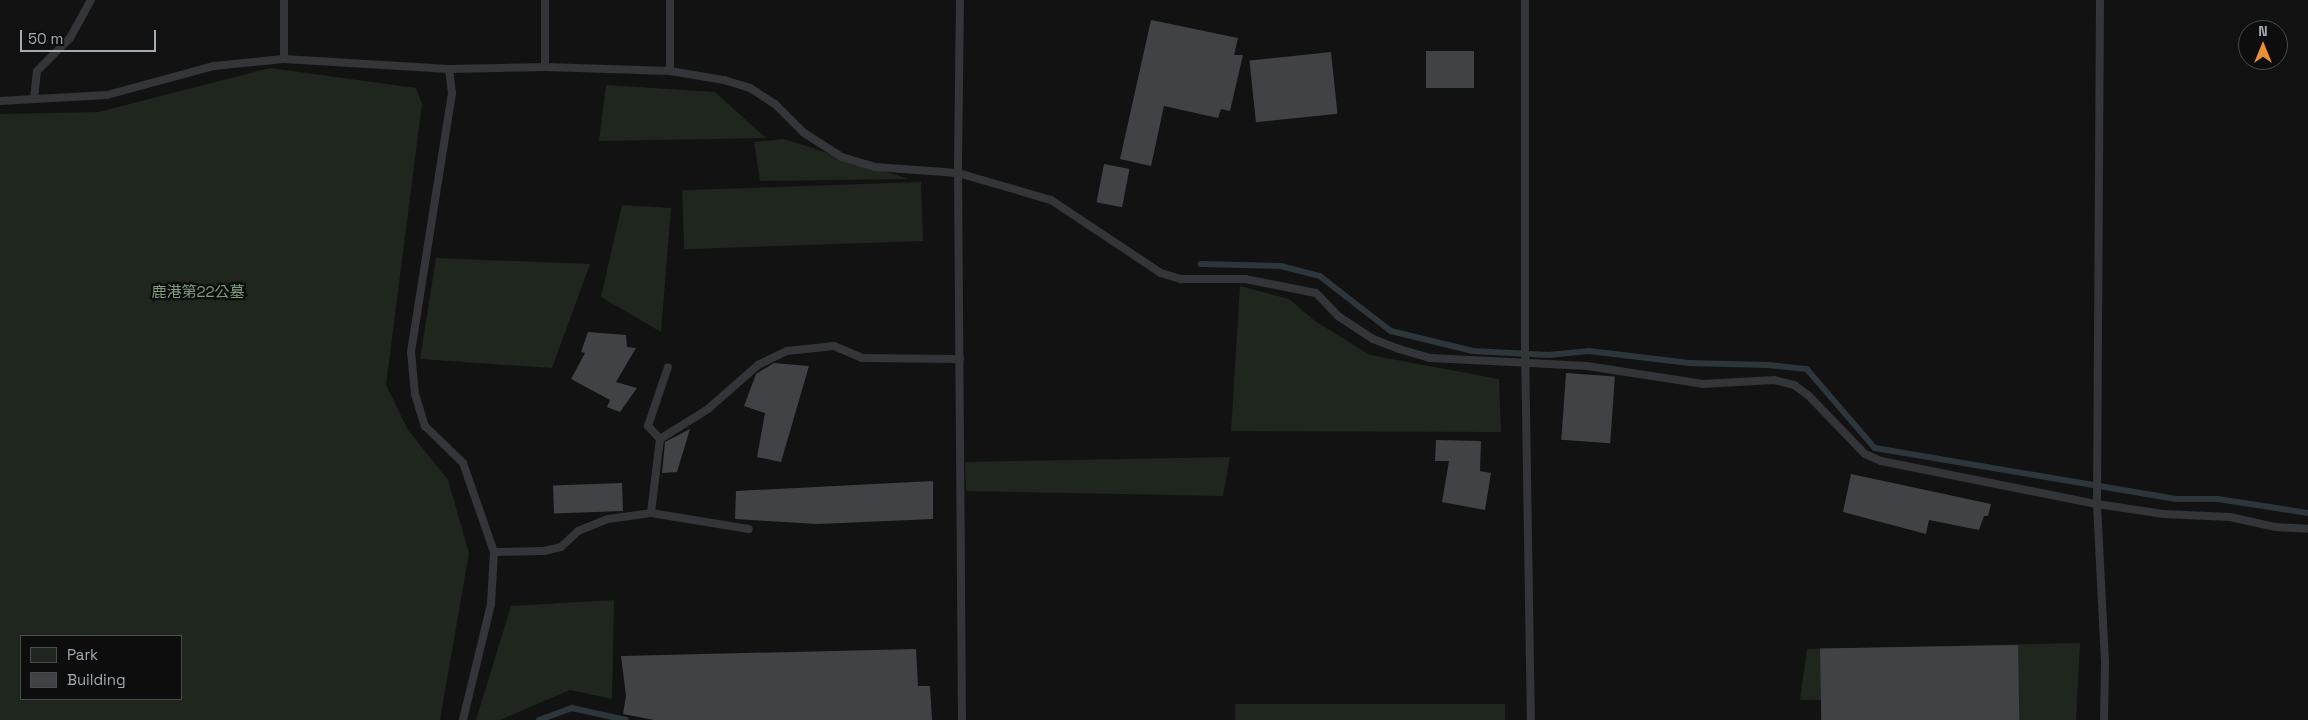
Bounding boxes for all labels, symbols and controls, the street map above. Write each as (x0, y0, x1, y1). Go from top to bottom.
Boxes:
scale bar (22, 20, 159, 52)
north arrow (2238, 20, 2288, 70)
text: N (2258, 22, 2268, 40)
text: 50 m (28, 29, 63, 48)
park label: 鹿港第22公墓 (151, 283, 245, 301)
legend (20, 635, 182, 700)
text: Park (67, 645, 98, 664)
text: Building (67, 670, 126, 689)

